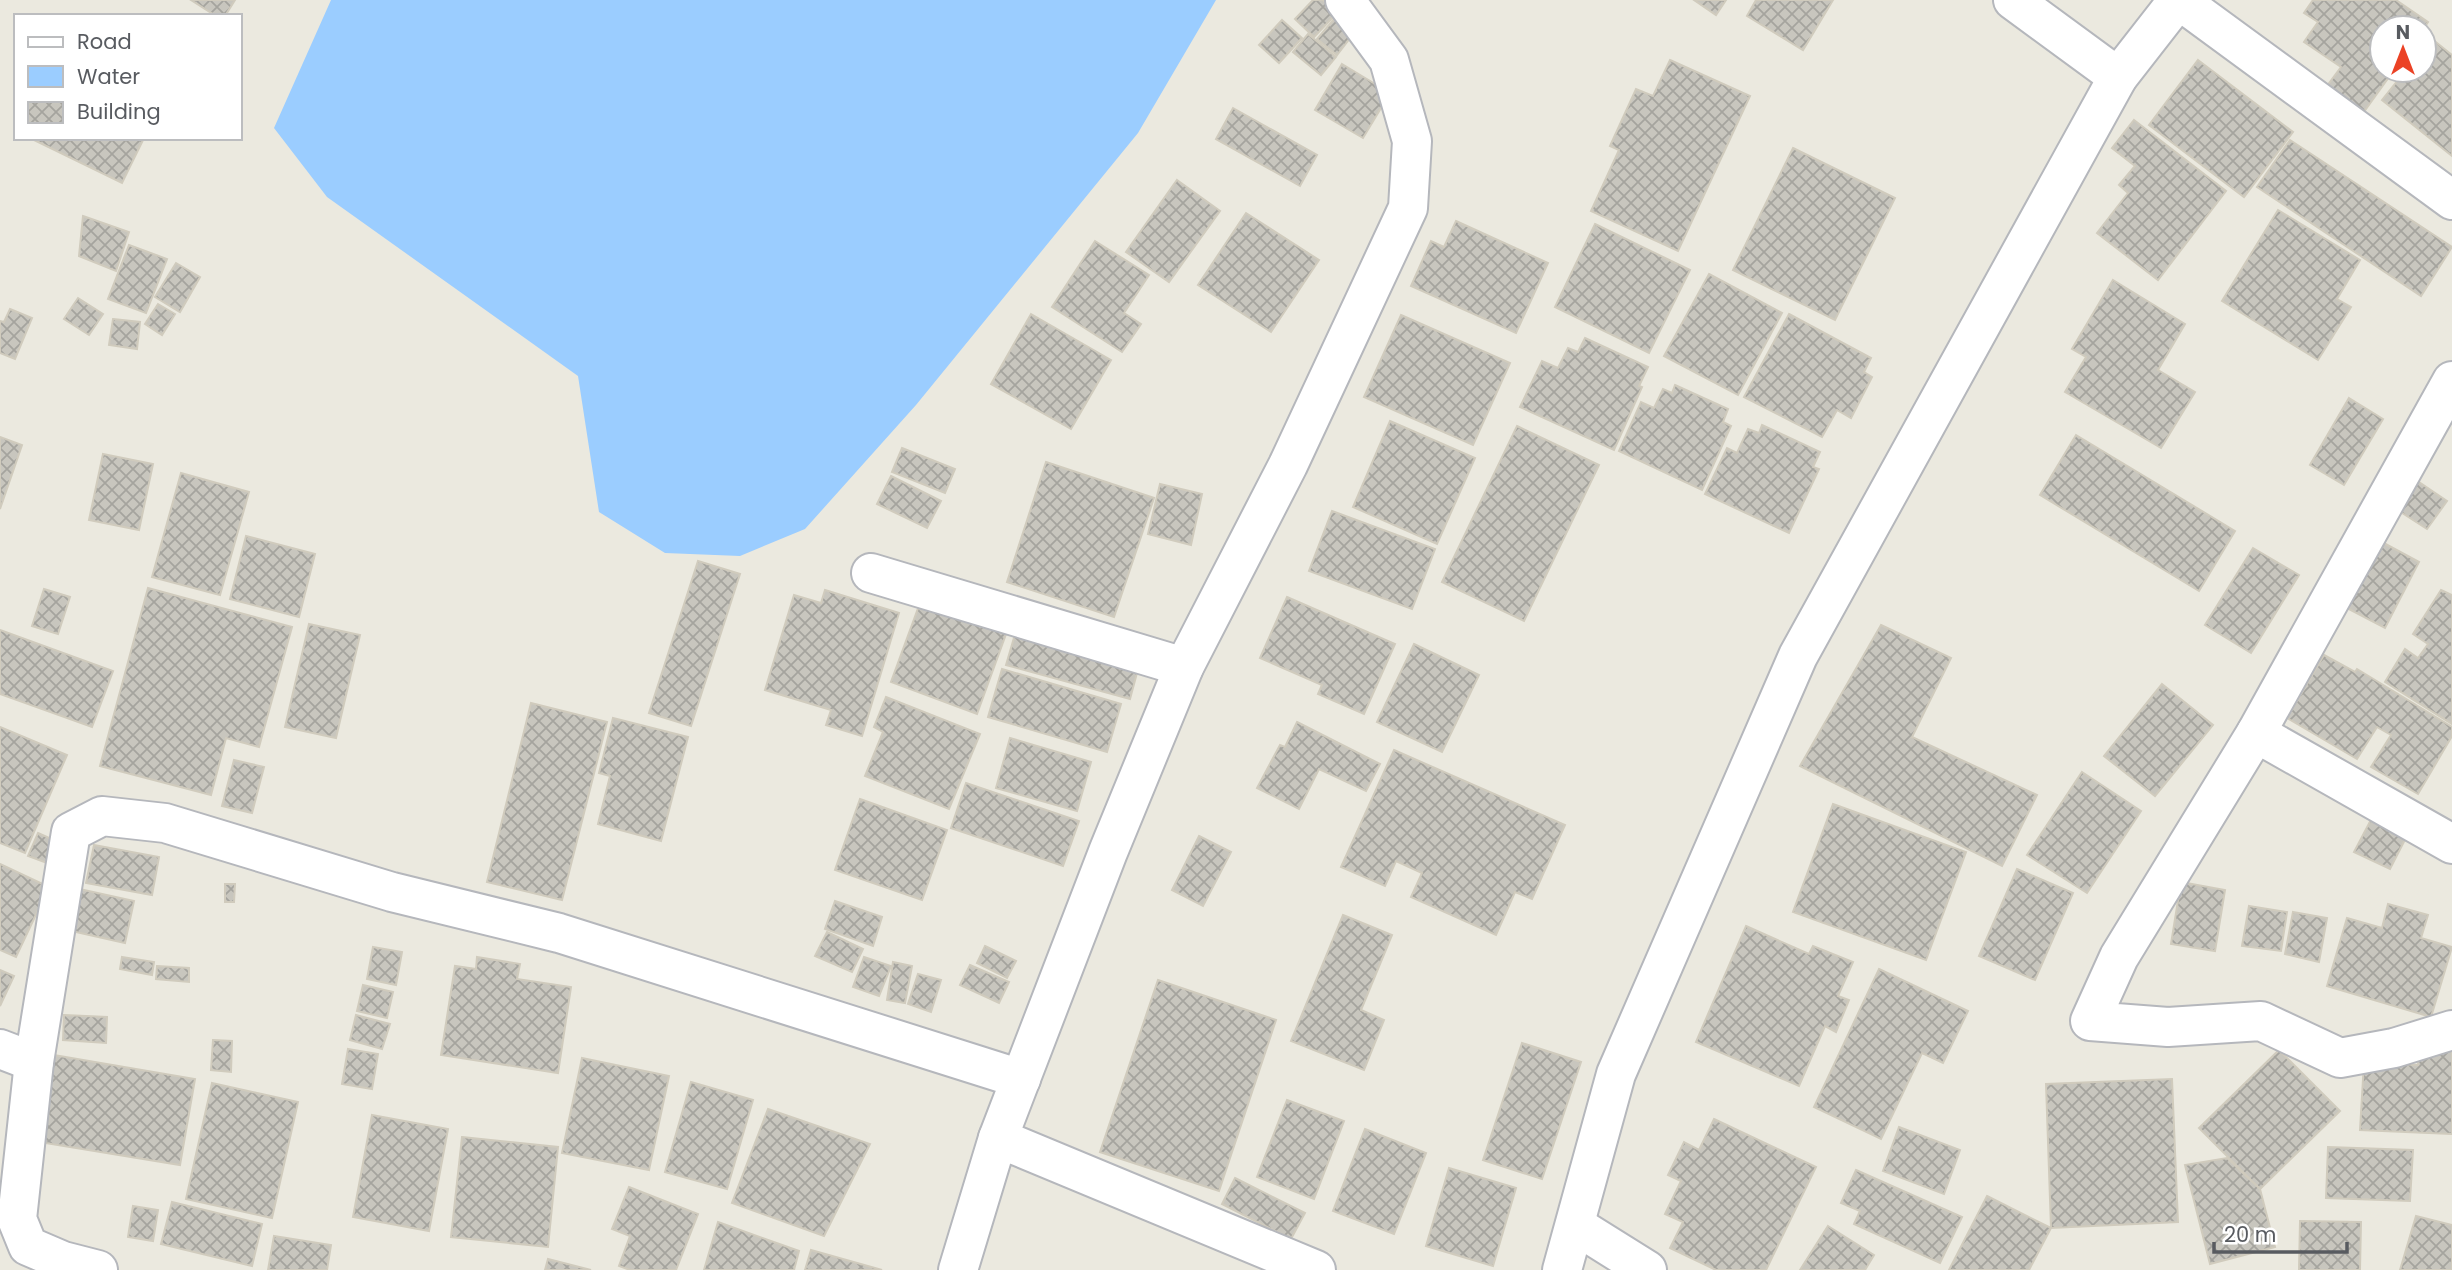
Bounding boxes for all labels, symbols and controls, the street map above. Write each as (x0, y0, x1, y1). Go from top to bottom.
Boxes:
legend (14, 14, 242, 140)
north arrow (2368, 14, 2438, 84)
text: N (2396, 19, 2410, 46)
text: Road (77, 27, 132, 56)
text: Water (77, 62, 140, 91)
text: Building (77, 97, 161, 126)
scale bar (2214, 1210, 2347, 1254)
text: 20 m (2224, 1220, 2277, 1249)

